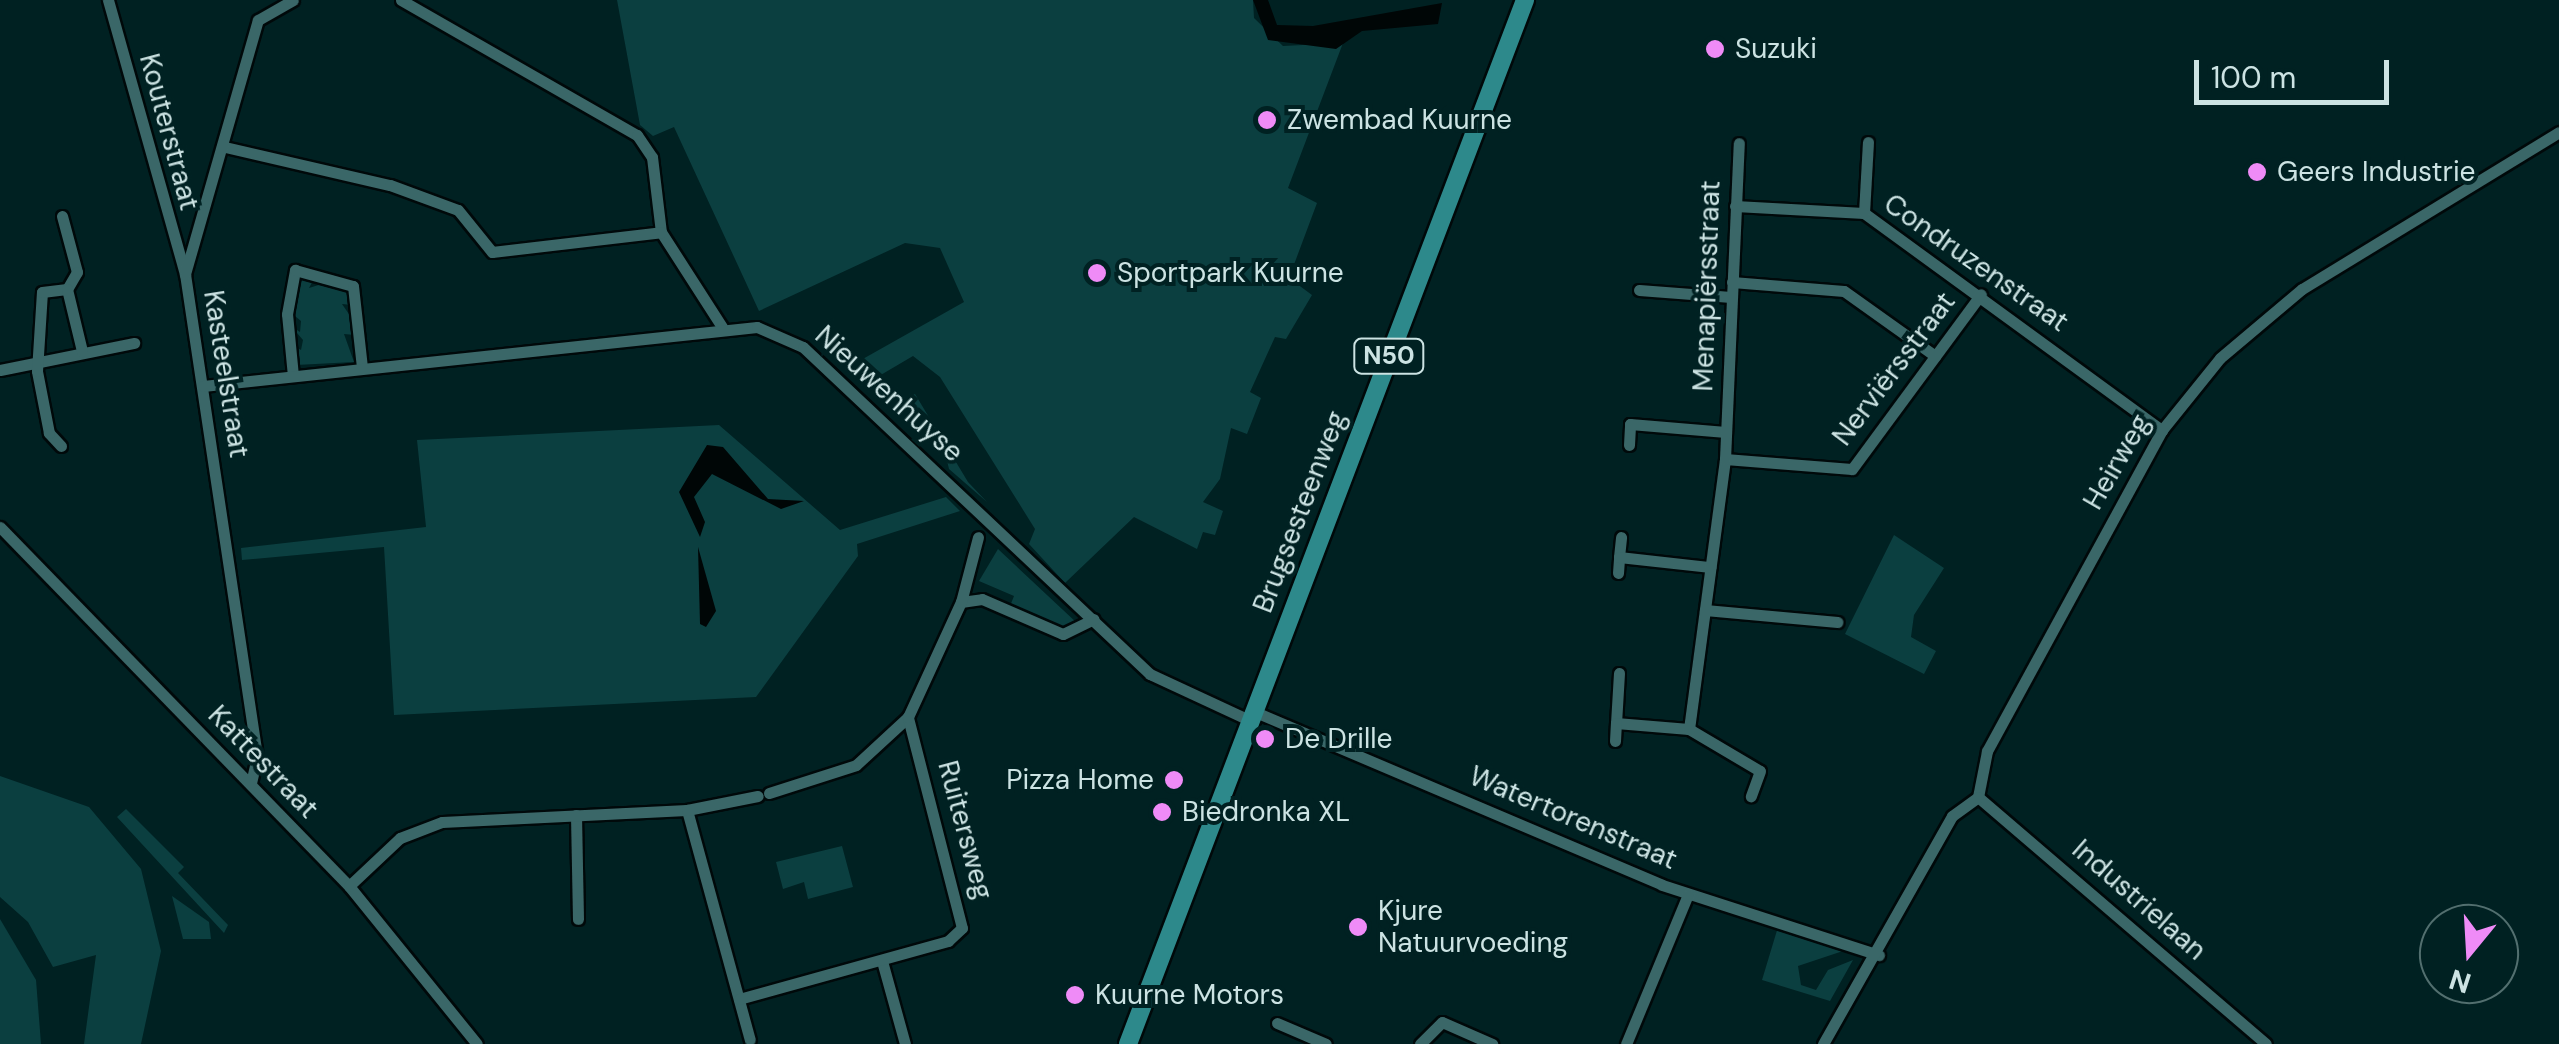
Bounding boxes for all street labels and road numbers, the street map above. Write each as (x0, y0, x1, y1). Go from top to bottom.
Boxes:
street label: Kouterstraat (132, 50, 206, 214)
street label: Menapiërsstraat (1687, 180, 1727, 392)
street label: Condruzenstraat (1877, 187, 2075, 339)
street label: Nerviërsstraat (1825, 286, 1963, 452)
street label: Kasteelstraat (196, 288, 256, 460)
street label: Nieuwenhuyse (808, 319, 970, 469)
road number: N50 (1352, 336, 1426, 376)
street label: Brugsesteenweg (1246, 407, 1354, 617)
street label: Heirweg (2076, 408, 2158, 516)
street label: Kattestraat (201, 699, 325, 825)
street label: Ruitersweg (930, 757, 1000, 903)
street label: Watertorenstraat (1464, 759, 1682, 877)
street label: Industrielaan (2065, 833, 2213, 967)

